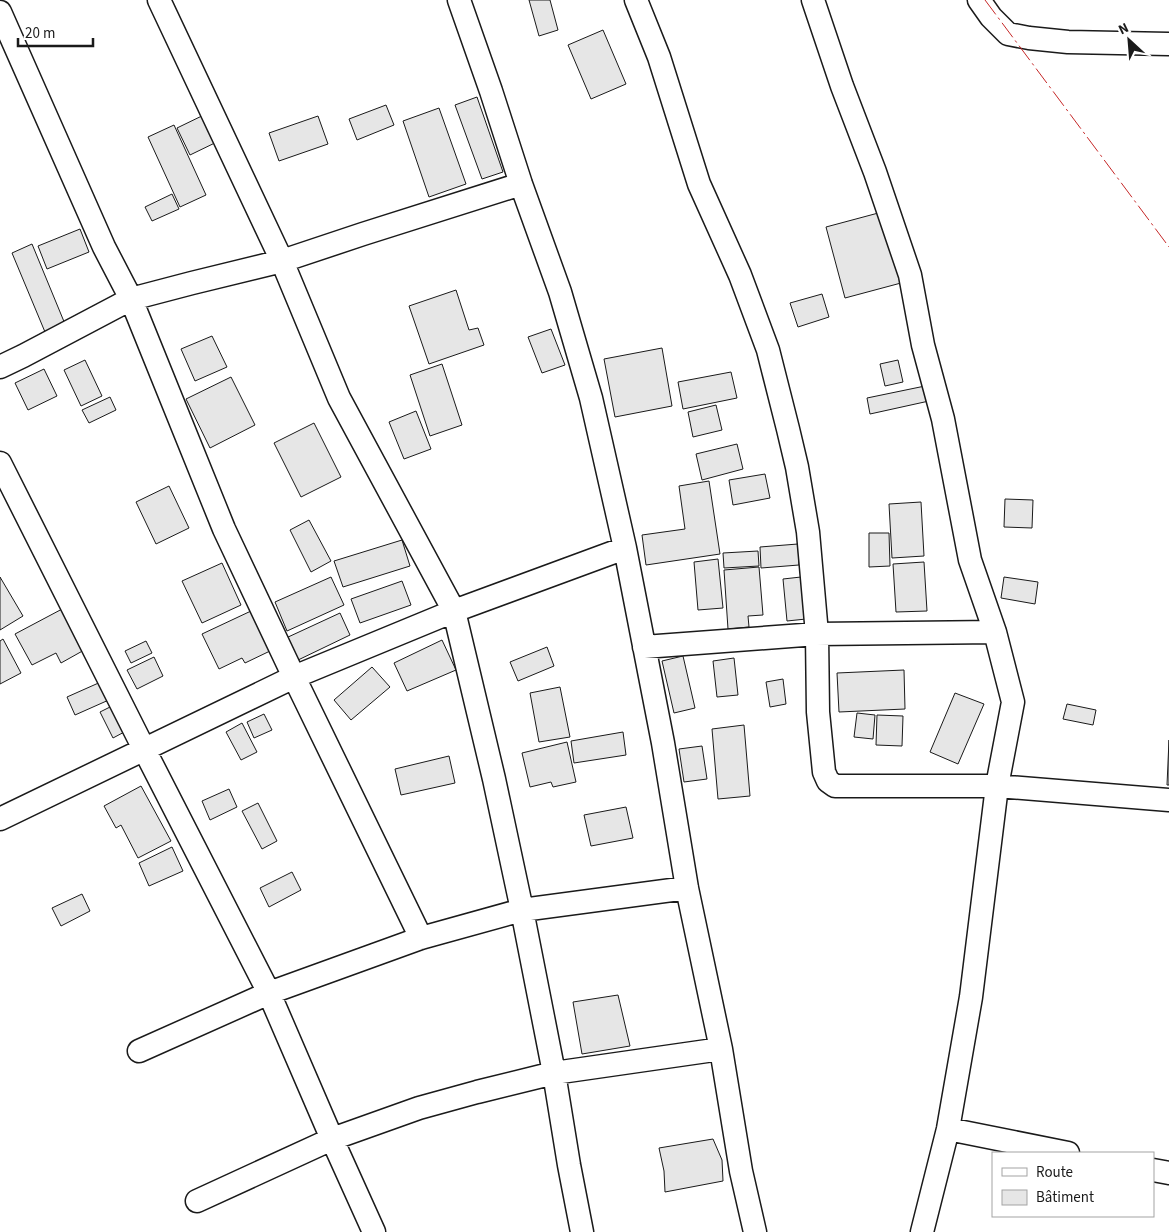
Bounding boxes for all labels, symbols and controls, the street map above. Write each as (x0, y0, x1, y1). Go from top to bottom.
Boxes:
scale bar (18, 15, 92, 47)
north arrow (1104, 15, 1154, 65)
text: N (1115, 18, 1132, 40)
text: 20 m (25, 23, 55, 44)
legend (992, 1152, 1154, 1217)
text: Route (1036, 1162, 1073, 1183)
text: Bâtiment (1036, 1187, 1094, 1208)

